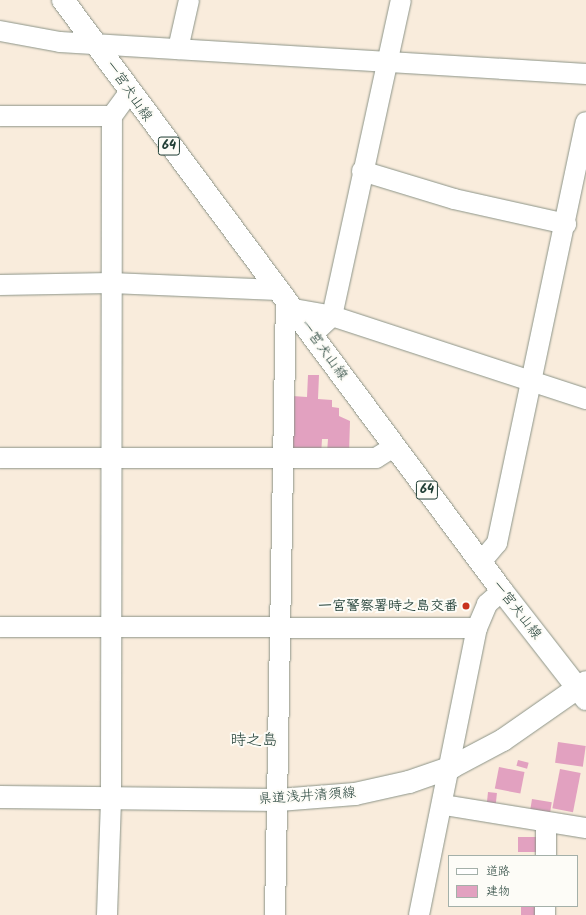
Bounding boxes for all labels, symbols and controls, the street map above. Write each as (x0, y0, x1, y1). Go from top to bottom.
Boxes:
street label: 一宮犬山線 (102, 58, 156, 124)
road number: 64 (157, 135, 181, 157)
street label: 一宮犬山線 (297, 317, 351, 383)
road number: 64 (415, 479, 439, 501)
street label: 一宮犬山線 (489, 577, 545, 643)
place label: 一宮警察署時之島交番 (318, 598, 458, 614)
marker: 一宮警察署時之島交番 (461, 601, 471, 611)
district label: 時之島 (230, 731, 278, 751)
street label: 県道浅井清須線 (258, 784, 356, 808)
legend (448, 855, 578, 907)
text: 道路 (486, 862, 510, 881)
text: 建物 (486, 882, 510, 901)

